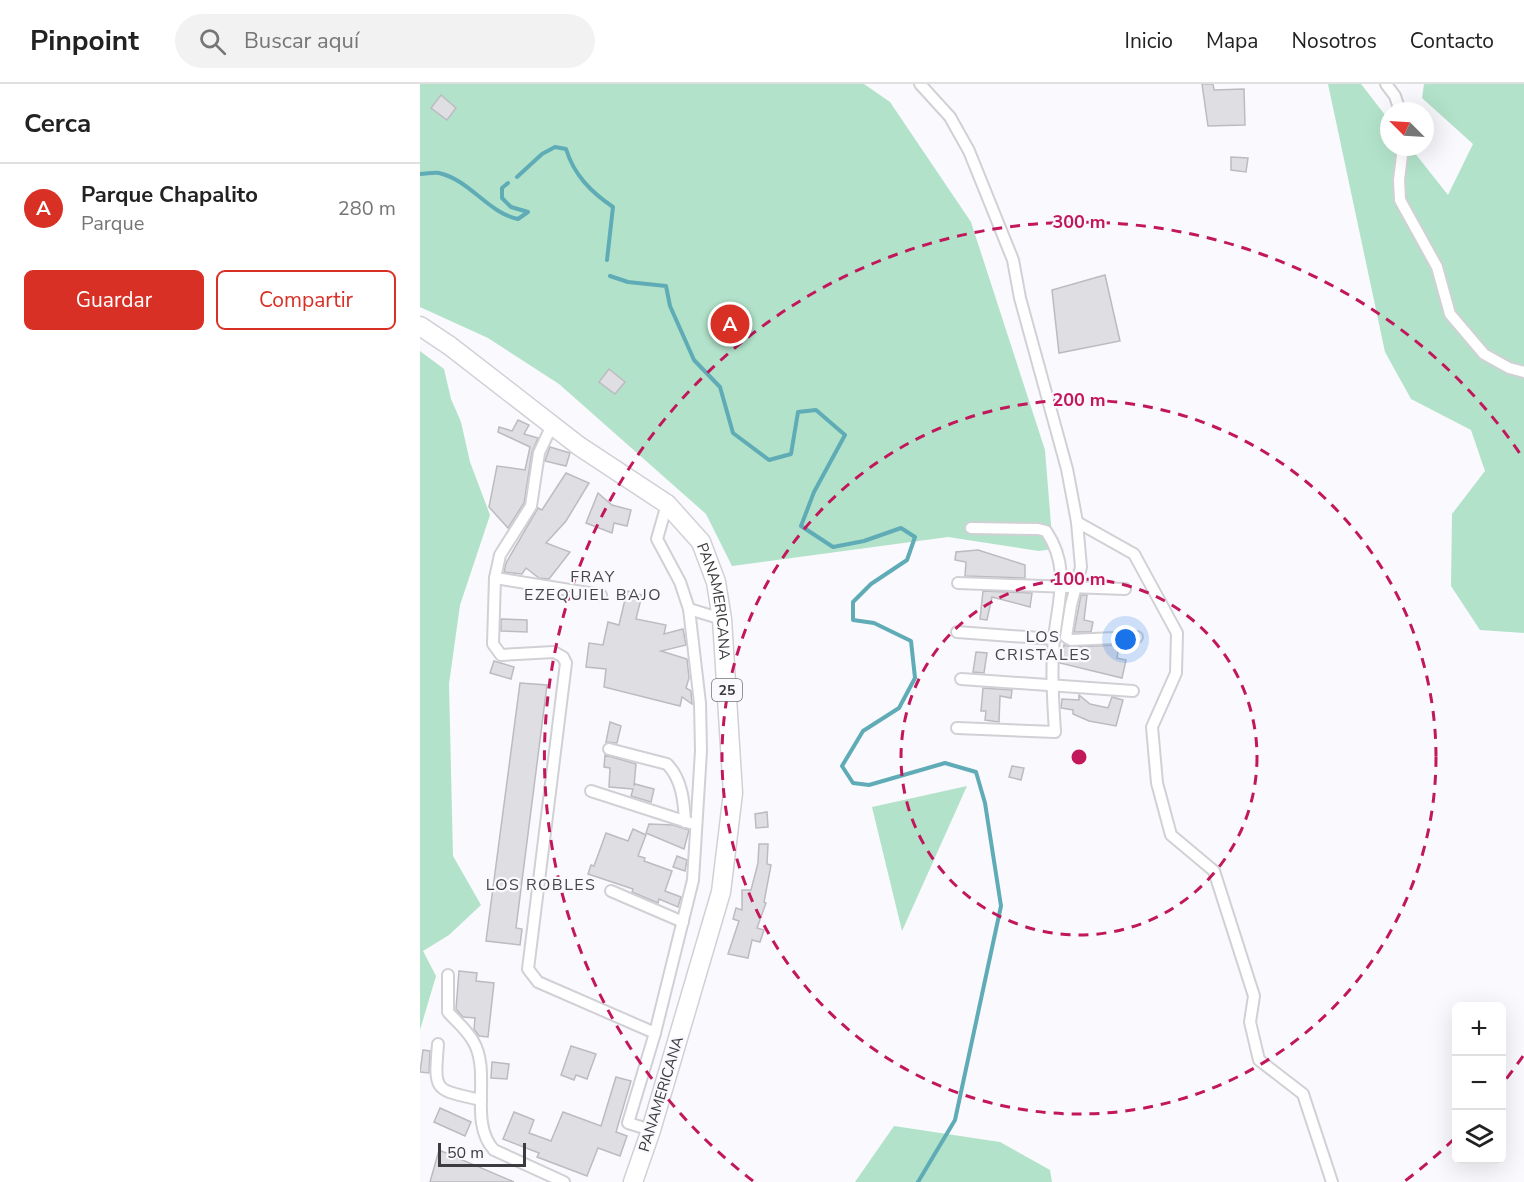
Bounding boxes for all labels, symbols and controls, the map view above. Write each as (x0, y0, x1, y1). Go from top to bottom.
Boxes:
search box (175, 14, 595, 68)
text: Pinpoint (30, 22, 139, 60)
icon: search (196, 25, 229, 58)
text: Buscar aquí (244, 26, 359, 56)
text: Inicio (1125, 27, 1173, 55)
text: Mapa (1206, 27, 1258, 55)
text: Nosotros (1291, 27, 1377, 55)
text: Contacto (1410, 27, 1494, 55)
north arrow (1380, 102, 1434, 156)
text: Cerca (24, 106, 91, 141)
text: Parque Chapalito (81, 180, 258, 210)
text: A (36, 195, 51, 222)
text: 280 m (338, 195, 396, 222)
text: Parque (81, 210, 144, 237)
text: 300 m (1052, 210, 1106, 234)
button: Guardar (24, 270, 204, 330)
button: Compartir (216, 270, 396, 330)
pin: A (710, 302, 750, 346)
text: 200 m (1052, 388, 1106, 412)
street label: PANAMERICANA (692, 540, 735, 661)
district label: FRAY EZEQUIEL BAJO (524, 566, 662, 606)
text: 100 m (1052, 567, 1106, 591)
your location (1111, 625, 1140, 654)
district label: LOS CRISTALES (995, 626, 1091, 666)
road number: 25 (712, 679, 742, 701)
centre of rings (1069, 747, 1089, 767)
district label: LOS ROBLES (486, 874, 596, 896)
map controls (1452, 1002, 1506, 1164)
button: + (1452, 1002, 1506, 1056)
street label: PANAMERICANA (634, 1034, 688, 1154)
button: − (1452, 1056, 1506, 1110)
button: layers (1452, 1110, 1506, 1164)
scale bar (438, 1140, 526, 1168)
text: 50 m (447, 1142, 484, 1164)

